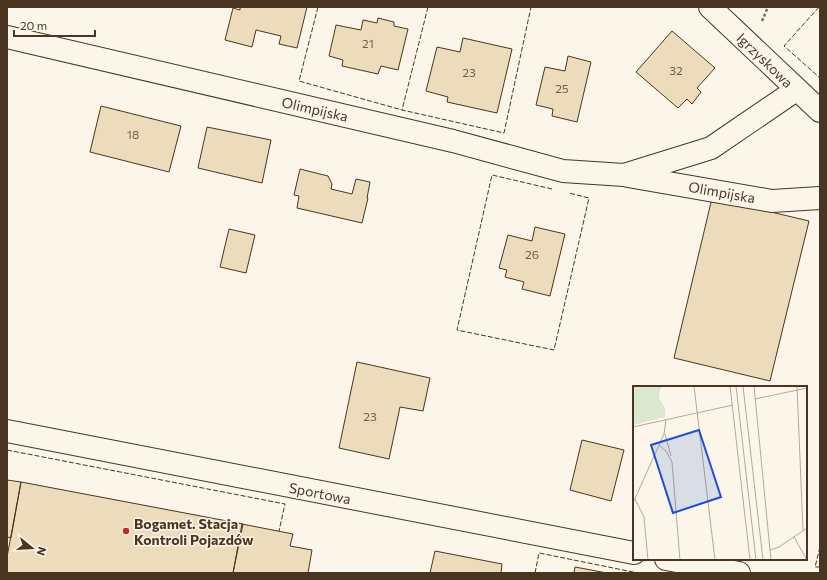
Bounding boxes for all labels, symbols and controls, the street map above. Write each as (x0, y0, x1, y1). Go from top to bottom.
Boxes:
scale bar (14, 12, 95, 38)
text: 20 m (20, 18, 47, 32)
street label: Igrzyskowa (733, 29, 797, 91)
house number: 21 (362, 36, 374, 50)
house number: 32 (669, 63, 683, 77)
house number: 23 (462, 65, 476, 79)
house number: 25 (555, 81, 569, 95)
street label: Olimpijska (280, 93, 350, 125)
house number: 18 (127, 127, 139, 141)
street label: Olimpijska (687, 178, 757, 206)
house number: 26 (525, 247, 539, 261)
inset map (633, 386, 807, 560)
house number: 23 (363, 409, 377, 423)
street label: Sportowa (288, 479, 352, 507)
place label: Bogamet. Stacja Kontroli Pojazdów (134, 515, 254, 548)
marker: Bogamet. Stacja Kontroli Pojazdów (121, 526, 131, 536)
north arrow (12, 528, 52, 568)
text: N (35, 545, 49, 557)

